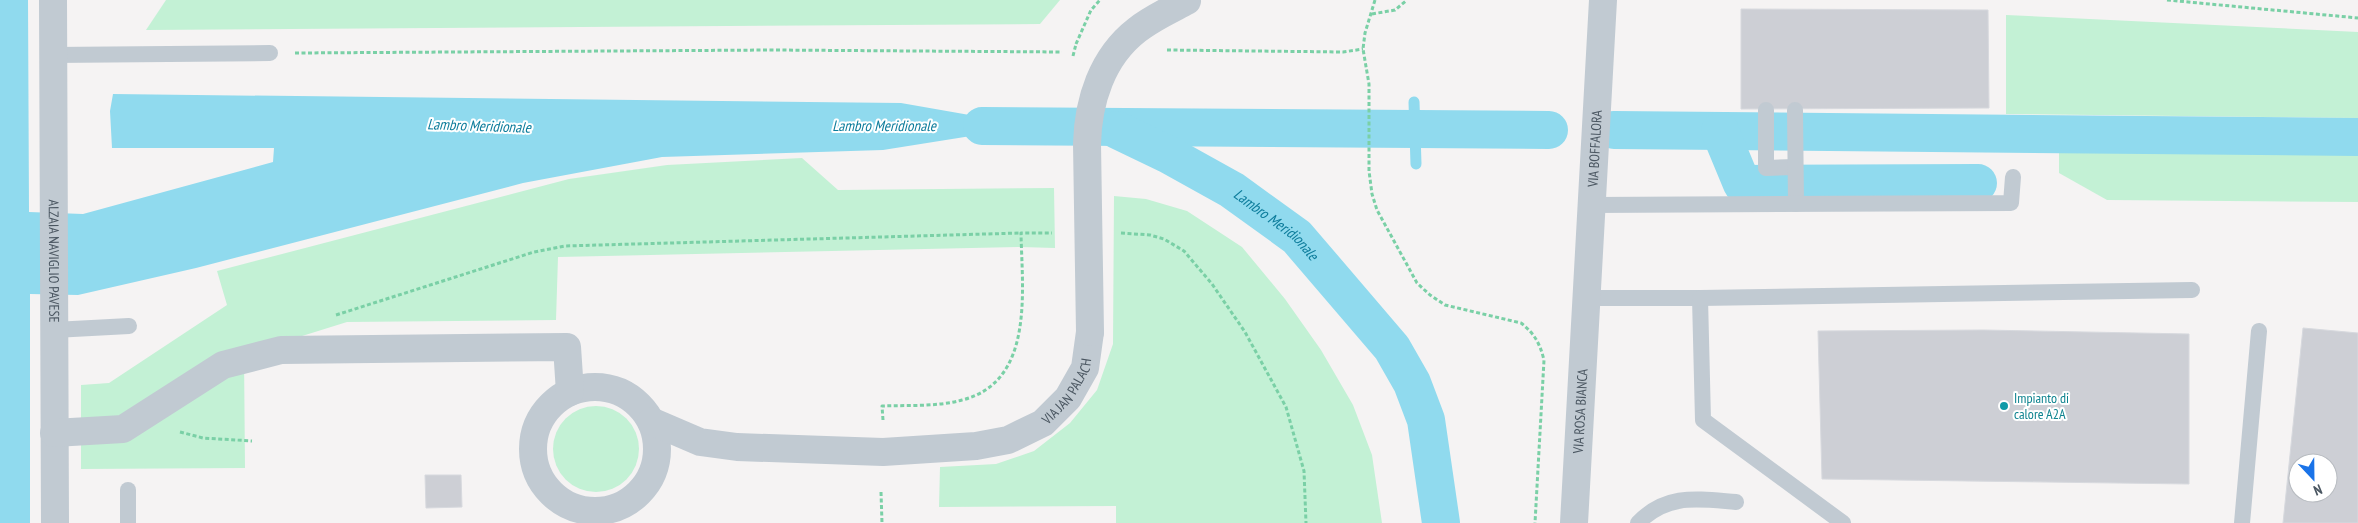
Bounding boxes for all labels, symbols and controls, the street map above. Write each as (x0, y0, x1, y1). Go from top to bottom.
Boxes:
street label: VIA BOFFALORA (1584, 109, 1606, 189)
water label: Lambro Meridionale (427, 114, 532, 137)
water label: Lambro Meridionale (832, 116, 937, 135)
water label: Lambro Meridionale (1230, 184, 1323, 265)
street label: ALZAIA NAVIGLIO PAVESE (45, 199, 63, 323)
street label: VIA JAN PALACH (1037, 357, 1095, 429)
street label: VIA ROSA BIANCA (1569, 368, 1592, 455)
place label: Impianto di calore A2A (2014, 389, 2069, 423)
marker: Impianto di calore A2A (1998, 400, 2010, 412)
north arrow (2288, 453, 2338, 503)
text: N (2311, 480, 2325, 500)

